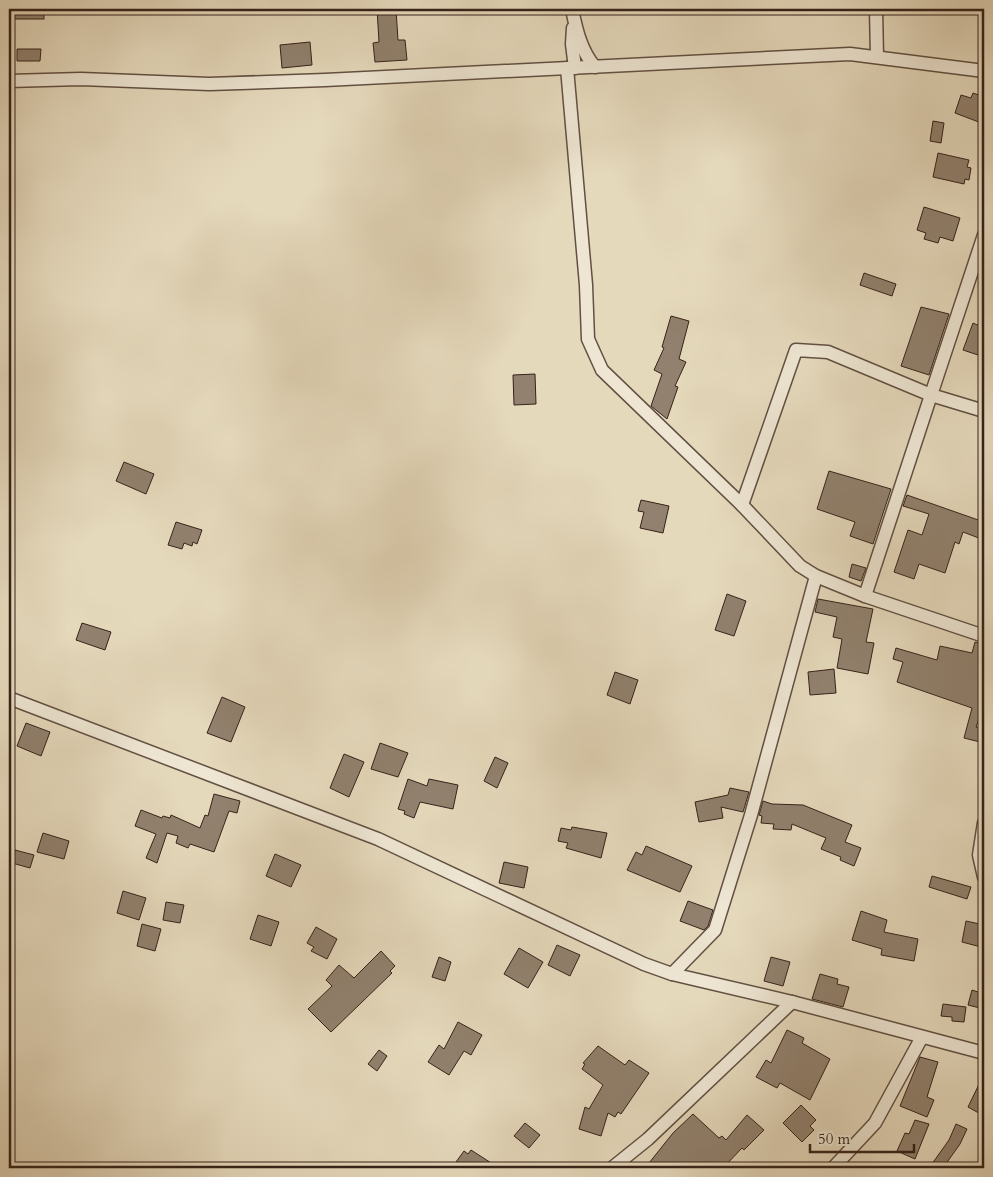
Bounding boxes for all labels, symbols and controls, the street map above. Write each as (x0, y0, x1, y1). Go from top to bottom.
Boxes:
scale bar (810, 1122, 914, 1154)
text: 50 m (818, 1129, 850, 1149)

